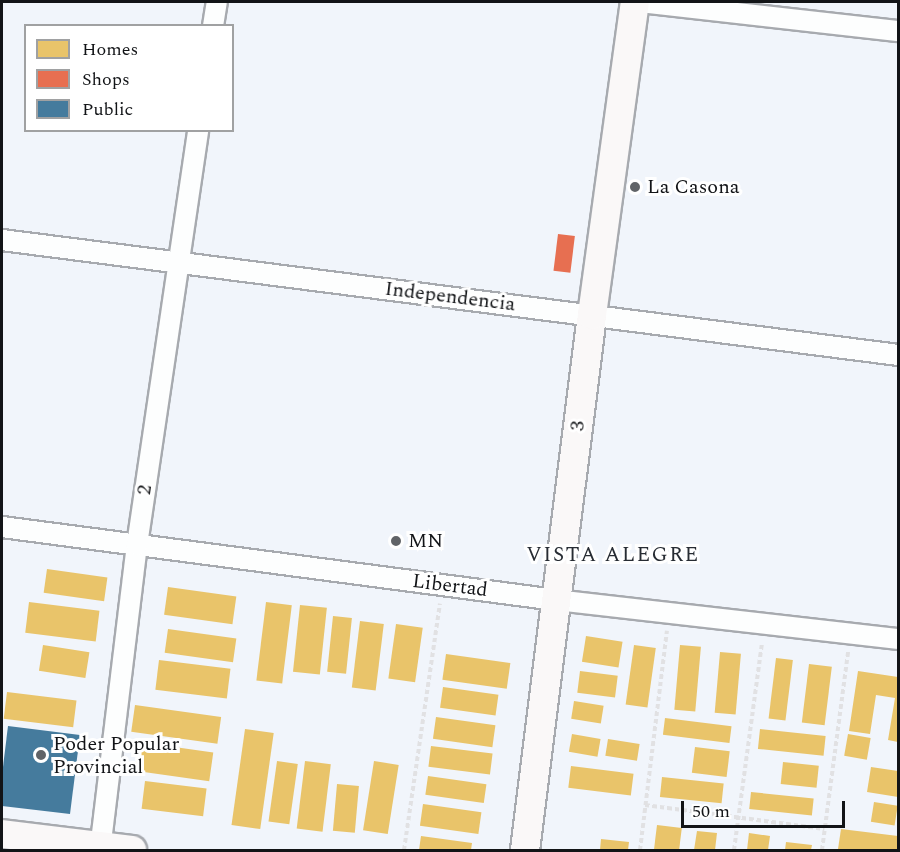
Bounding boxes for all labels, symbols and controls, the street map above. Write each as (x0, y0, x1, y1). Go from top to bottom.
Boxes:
legend (24, 24, 234, 132)
text: Homes (82, 36, 138, 63)
text: Shops (82, 66, 130, 93)
text: Public (82, 96, 133, 123)
place label: La Casona (647, 175, 739, 199)
marker: La Casona (628, 180, 642, 194)
street label: Independencia (383, 277, 517, 317)
street label: 3 (565, 420, 591, 432)
street label: 2 (132, 483, 158, 497)
place label: MN (408, 529, 443, 553)
marker: MN (389, 534, 403, 548)
district label: VISTA ALEGRE (526, 542, 700, 568)
street label: Libertad (411, 569, 489, 603)
place label: Poder Popular Provincial (53, 732, 179, 779)
marker: Poder Popular Provincial (34, 748, 48, 762)
scale bar (684, 789, 848, 827)
text: 50 m (692, 798, 730, 825)

